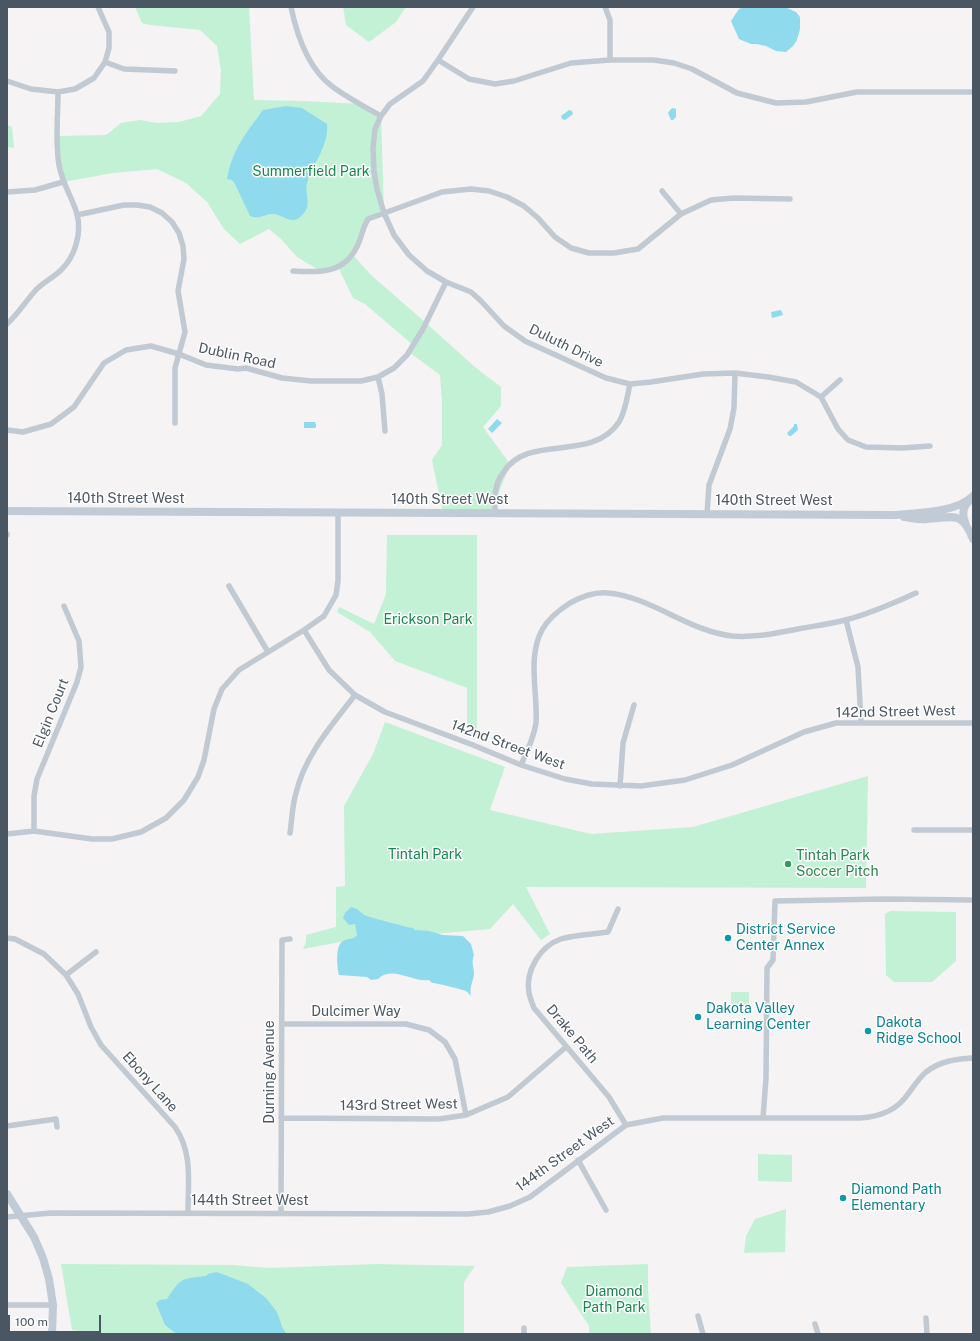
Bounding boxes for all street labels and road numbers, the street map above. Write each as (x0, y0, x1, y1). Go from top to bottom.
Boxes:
street label: Duluth Drive (526, 321, 606, 371)
street label: Dublin Road (197, 340, 277, 372)
street label: 140th Street West (67, 491, 185, 507)
street label: 140th Street West (391, 492, 509, 508)
street label: 140th Street West (715, 493, 833, 509)
street label: Elgin Court (30, 676, 72, 750)
street label: 142nd Street West (836, 703, 956, 721)
street label: 142nd Street West (449, 717, 567, 773)
street label: Drake Path (543, 1001, 601, 1067)
street label: Dulcimer Way (311, 1004, 401, 1020)
street label: Durning Avenue (262, 1020, 278, 1124)
street label: Ebony Lane (119, 1048, 181, 1116)
street label: 143rd Street West (340, 1096, 458, 1114)
street label: 144th Street West (513, 1113, 617, 1195)
street label: 144th Street West (191, 1193, 309, 1209)

